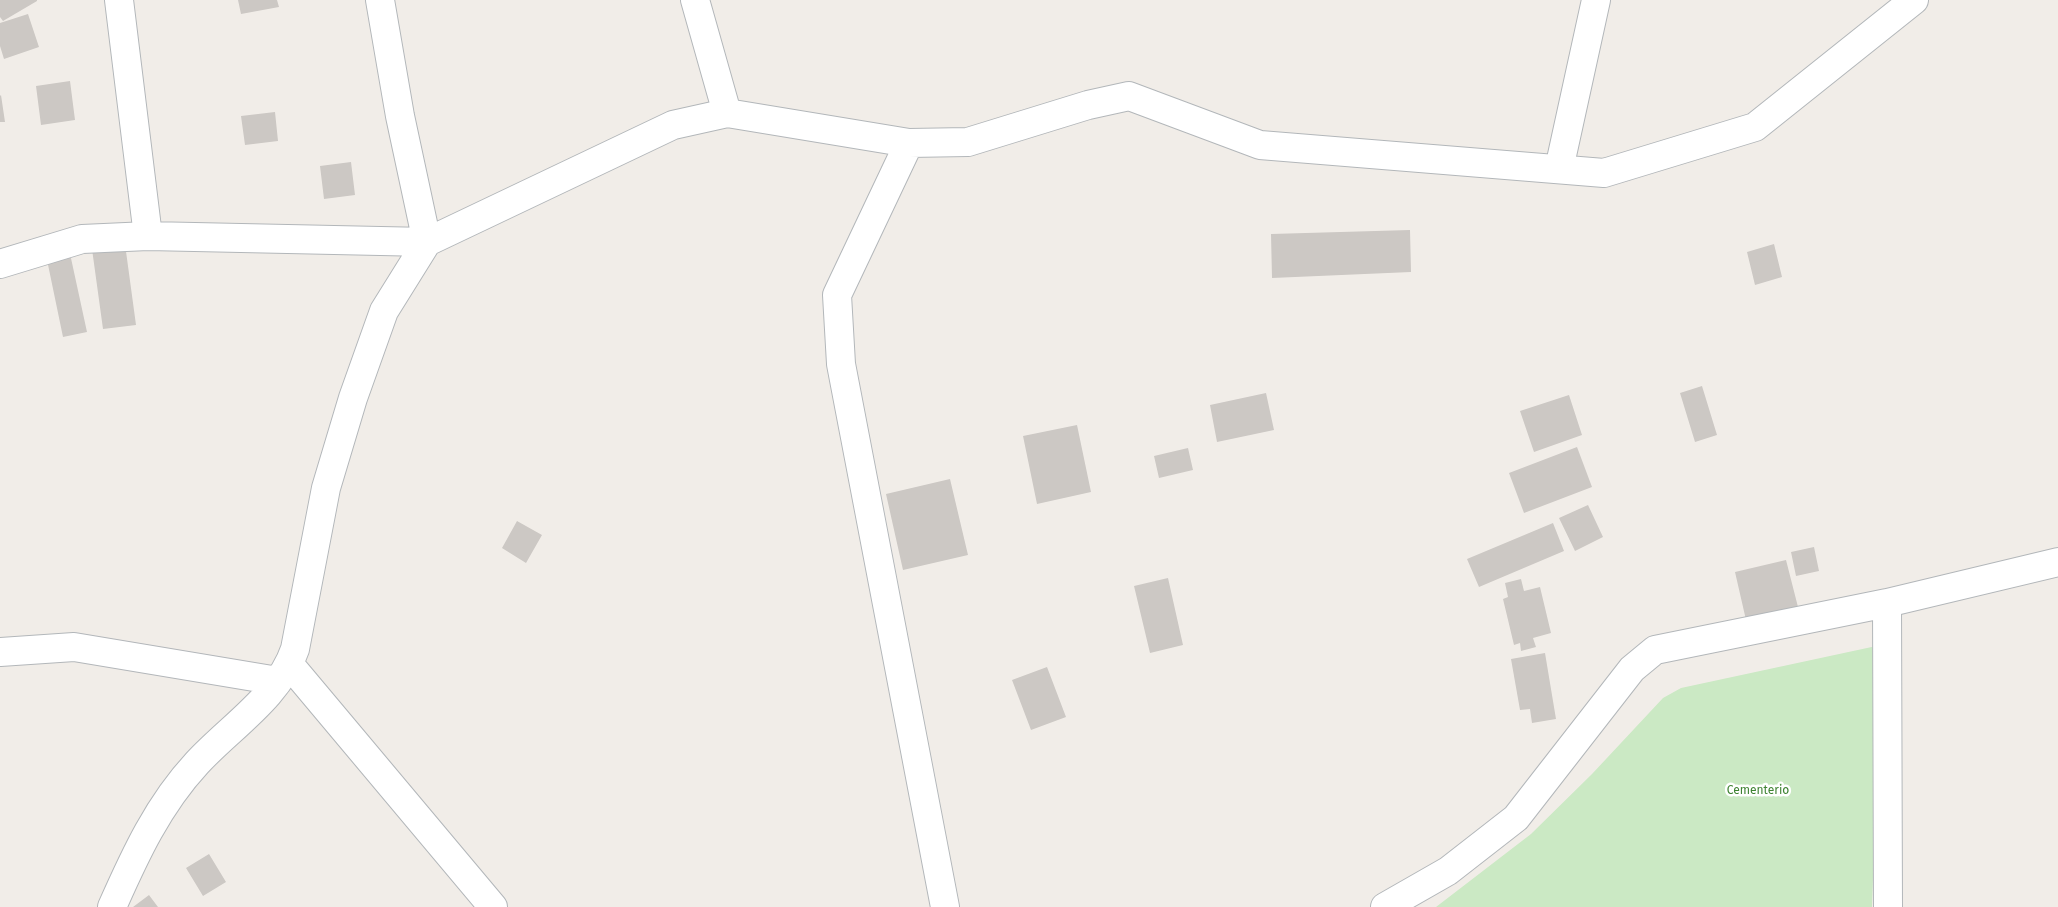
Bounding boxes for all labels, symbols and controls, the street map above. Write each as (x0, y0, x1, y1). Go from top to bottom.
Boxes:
park label: Cementerio (1727, 784, 1789, 798)

